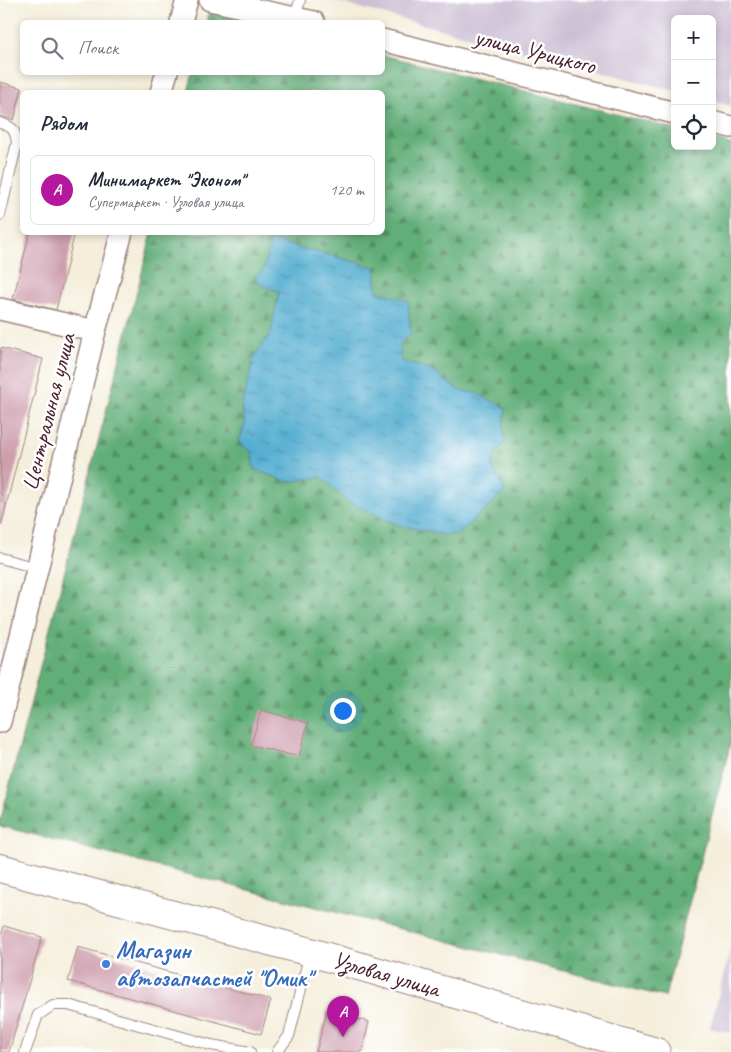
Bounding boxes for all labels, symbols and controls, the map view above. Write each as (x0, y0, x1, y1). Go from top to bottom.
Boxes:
map controls (671, 15, 716, 150)
button: + (671, 15, 716, 60)
search box (20, 20, 385, 75)
street label: улица Урицкого (470, 21, 600, 81)
icon: search (38, 34, 66, 62)
text: Поиск (78, 36, 118, 60)
button: − (671, 60, 716, 105)
button: locate (671, 105, 716, 150)
text: Рядом (40, 110, 87, 136)
text: Минимаркет "Эконом" (88, 168, 245, 192)
text: A (53, 180, 61, 200)
text: 120 m (330, 180, 364, 200)
text: Супермаркет · Узловая улица (88, 192, 244, 212)
street label: Центральная улица (14, 329, 82, 494)
your location (330, 698, 356, 724)
place label: Магазин автозапчастей "Омик" (116, 935, 317, 993)
street label: Узловая улица (329, 944, 445, 1005)
marker: Магазин автозапчастей "Омик" (100, 958, 112, 970)
pin: A (327, 996, 359, 1037)

